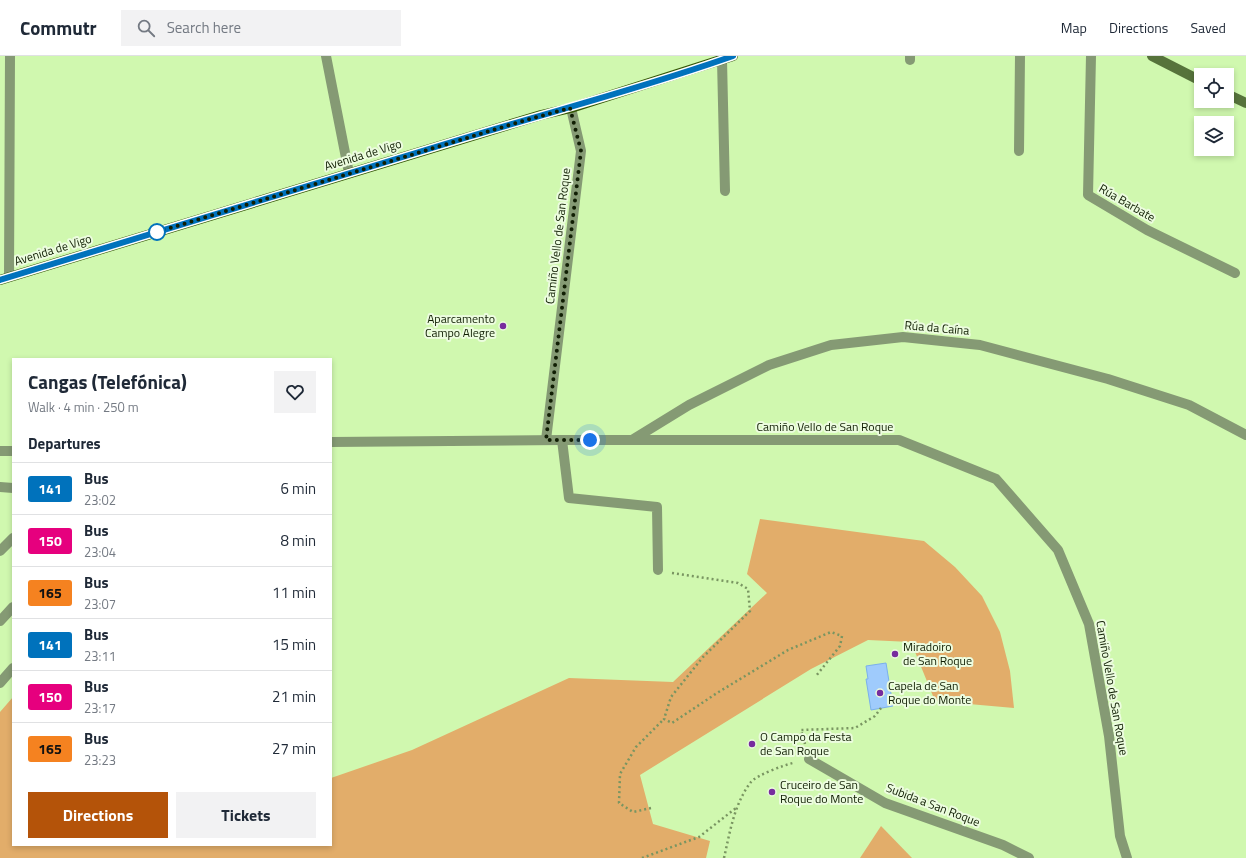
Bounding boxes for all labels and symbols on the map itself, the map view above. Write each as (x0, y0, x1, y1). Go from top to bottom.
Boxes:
street label: Avenida de Vigo (322, 134, 404, 175)
street label: Camiño Vello de San Roque (540, 167, 575, 305)
street label: Rúa Barbate (1095, 179, 1159, 226)
unlabelled marker (148, 223, 166, 241)
street label: Avenida de Vigo (12, 229, 94, 270)
place label: Aparcamento Campo Alegre (425, 309, 495, 342)
street label: Rúa da Caína (904, 315, 970, 340)
marker: Aparcamento Campo Alegre (498, 321, 508, 331)
street label: Camiño Vello de San Roque (757, 417, 893, 436)
your location (580, 430, 600, 450)
street label: Camiño Vello de San Roque (1091, 619, 1134, 757)
place label: Miradoiro de San Roque (903, 637, 972, 670)
marker: Miradoiro de San Roque (890, 649, 900, 659)
place label: Capela de San Roque do Monte (888, 676, 971, 709)
marker: Capela de San Roque do Monte (875, 688, 885, 698)
place label: O Campo da Festa de San Roque (760, 727, 851, 760)
marker: O Campo da Festa de San Roque (747, 739, 757, 749)
place label: Cruceiro de San Roque do Monte (780, 775, 863, 808)
street label: Subida a San Roque (883, 778, 983, 831)
marker: Cruceiro de San Roque do Monte (767, 787, 777, 797)

